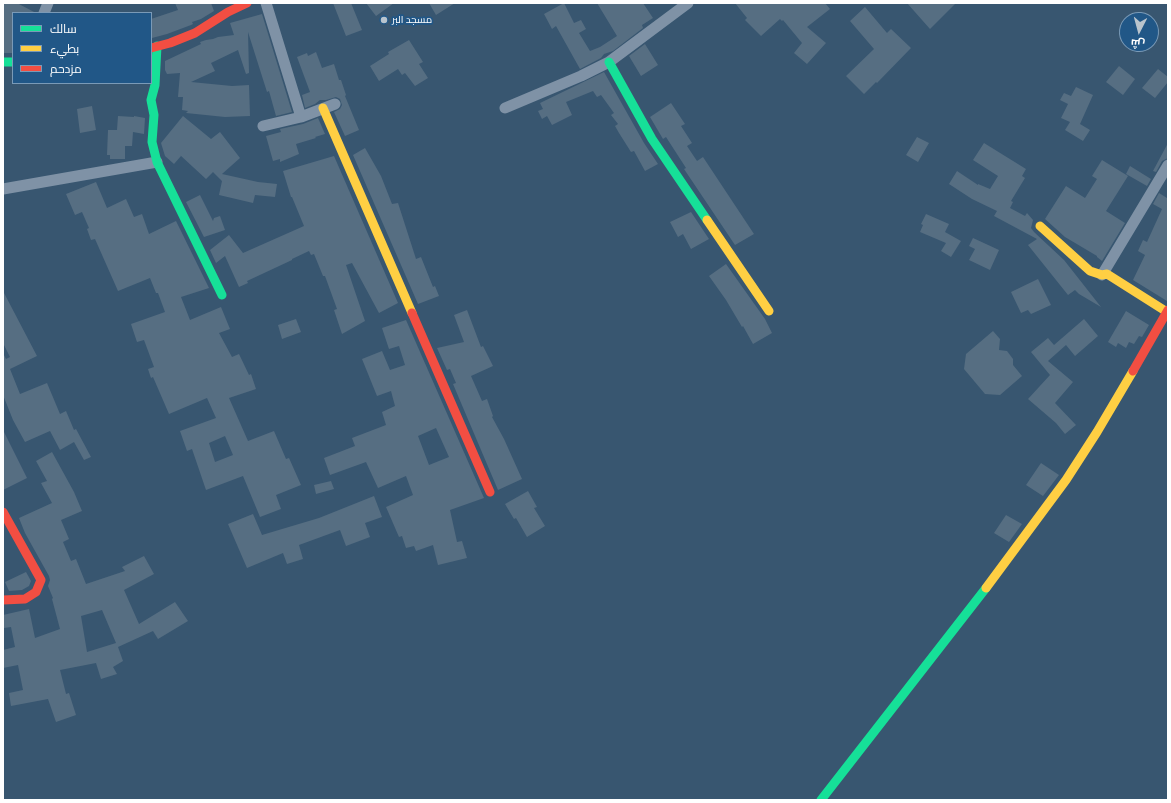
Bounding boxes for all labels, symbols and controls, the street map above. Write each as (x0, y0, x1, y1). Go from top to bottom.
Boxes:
legend (12, 12, 152, 84)
north arrow (1119, 12, 1159, 52)
place label: مسجد البر (392, 14, 432, 26)
marker: مسجد البر (379, 15, 389, 25)
text: سالك (50, 22, 77, 36)
text: ش (1130, 36, 1146, 51)
text: بطيء (50, 42, 79, 56)
text: مزدحم (50, 62, 82, 76)

